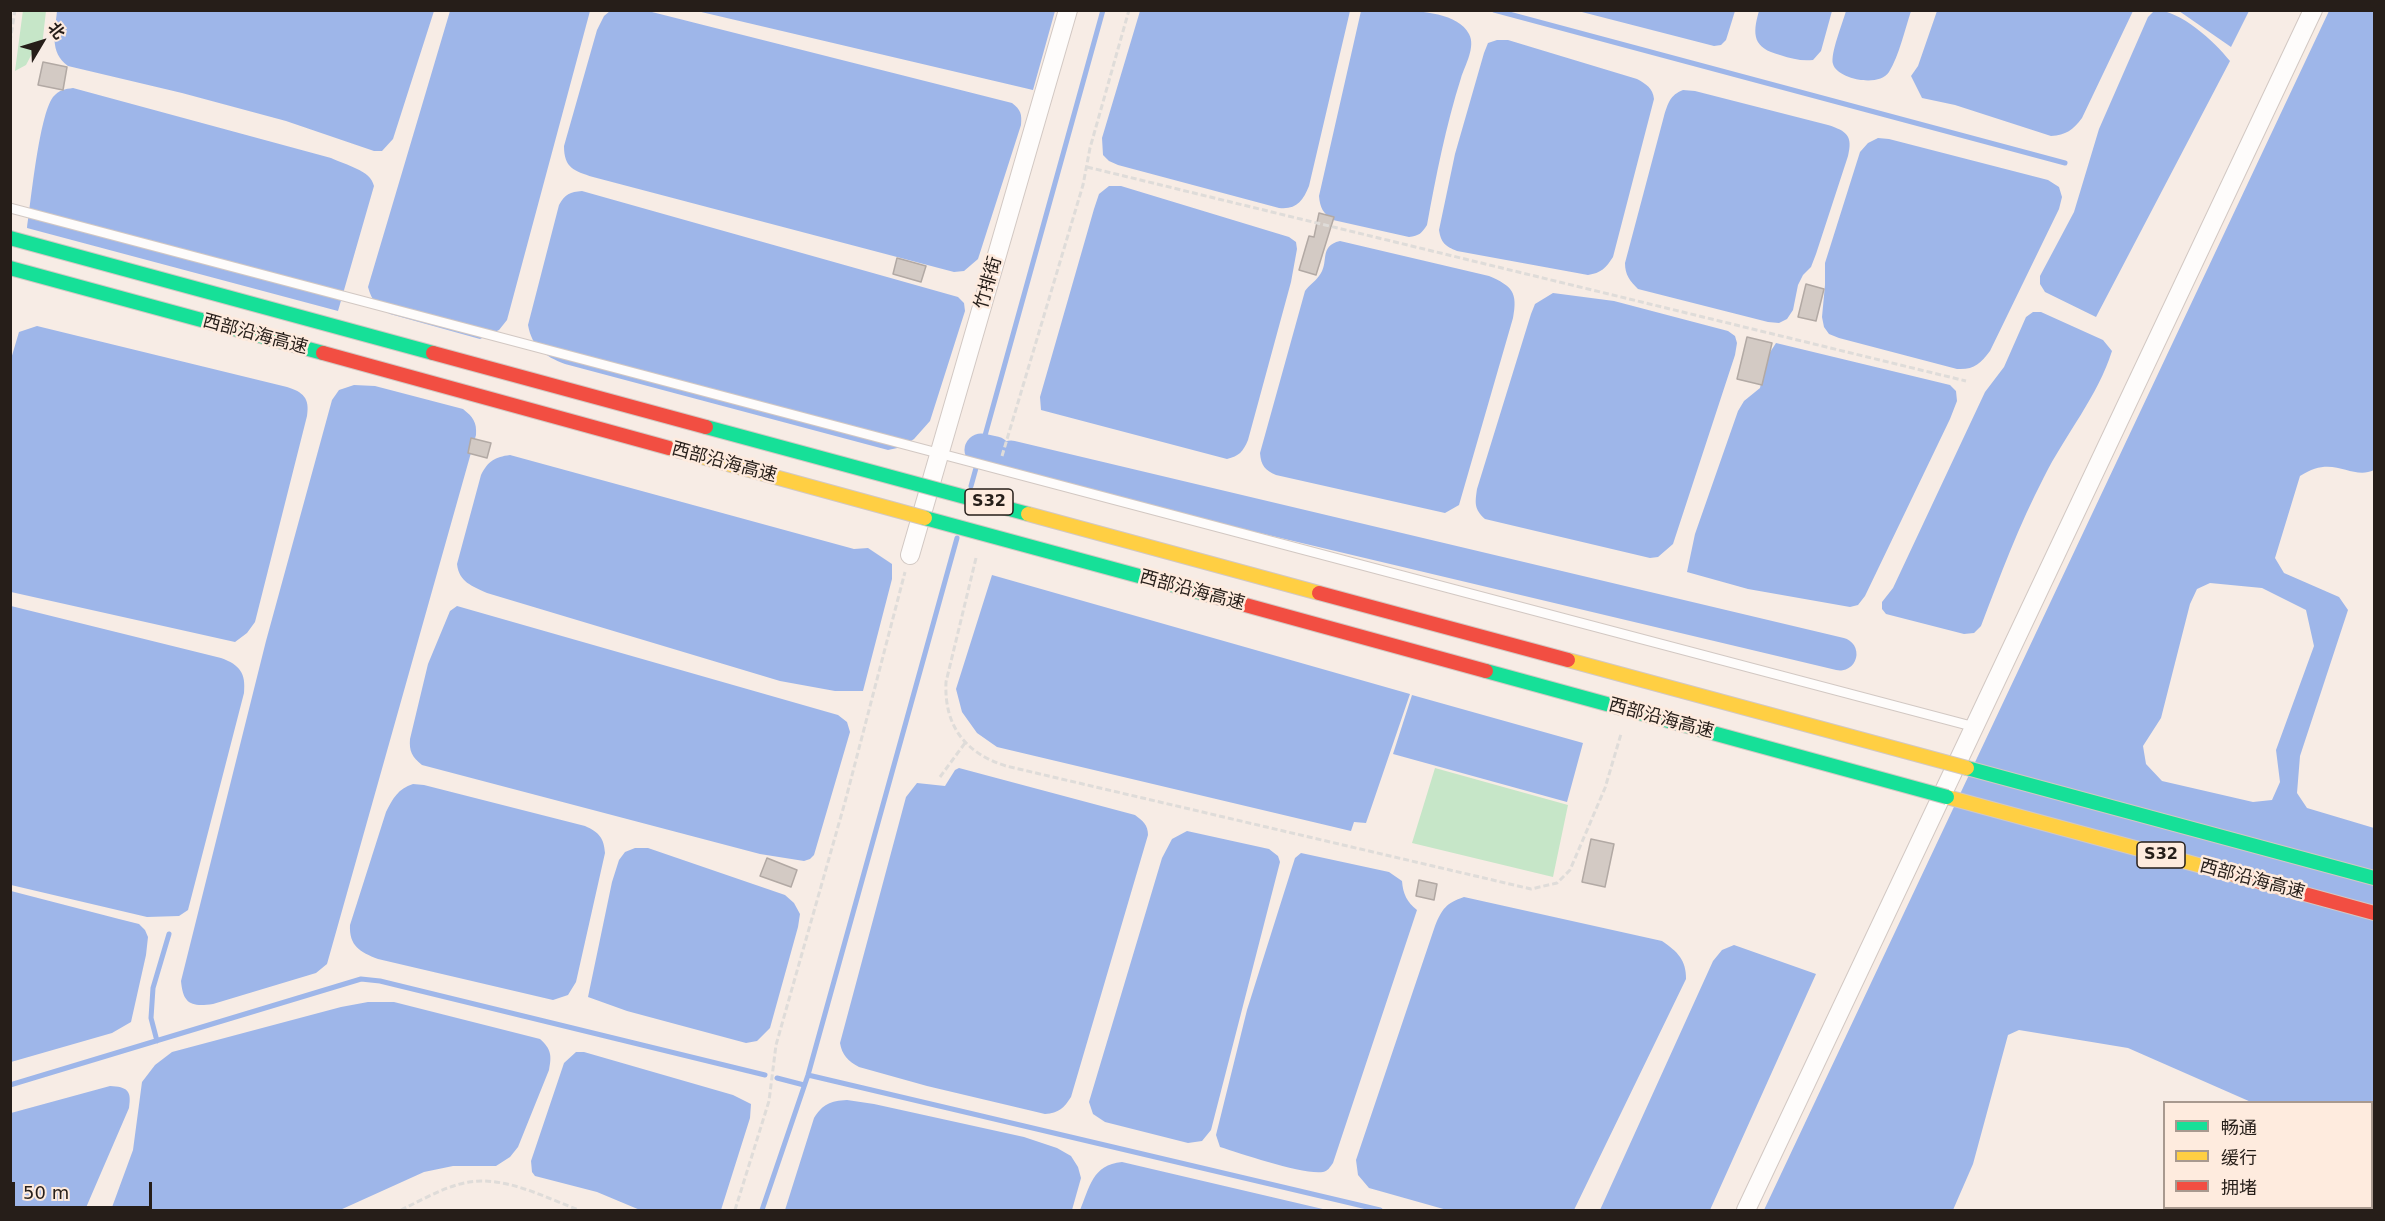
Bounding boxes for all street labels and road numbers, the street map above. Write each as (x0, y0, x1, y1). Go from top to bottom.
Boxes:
street label: 竹排街 (971, 254, 1007, 312)
street label: 西部沿海高速 (200, 311, 310, 359)
street label: 西部沿海高速 (669, 439, 779, 487)
road number: S32 (965, 489, 1013, 515)
street label: 西部沿海高速 (1137, 567, 1247, 615)
street label: 西部沿海高速 (1606, 695, 1716, 743)
road number: S32 (2137, 842, 2185, 868)
street label: 西部沿海高速 (2197, 856, 2307, 904)

